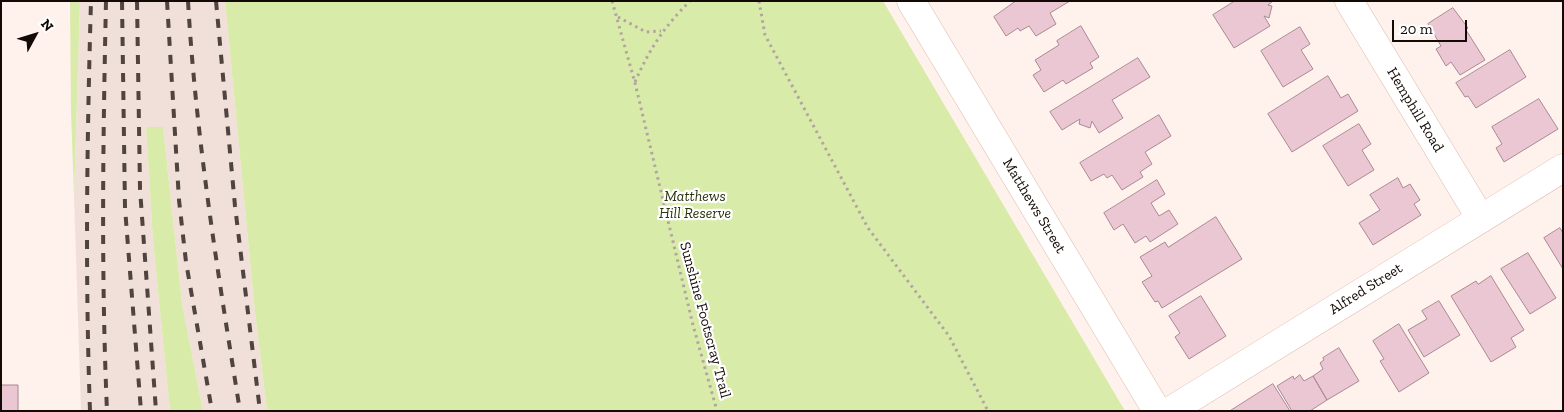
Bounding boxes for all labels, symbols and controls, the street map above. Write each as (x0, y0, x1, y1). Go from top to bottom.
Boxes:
north arrow (10, 10, 60, 60)
scale bar (1394, 10, 1469, 42)
text: N (37, 16, 57, 35)
text: 20 m (1400, 20, 1433, 38)
street label: Hemphill Road (1383, 64, 1447, 156)
street label: Matthews Street (999, 155, 1069, 257)
park label: Matthews Hill Reserve (659, 188, 731, 223)
street label: Sunshine Footscray Trail (675, 240, 735, 400)
street label: Alfred Street (1326, 259, 1406, 319)

